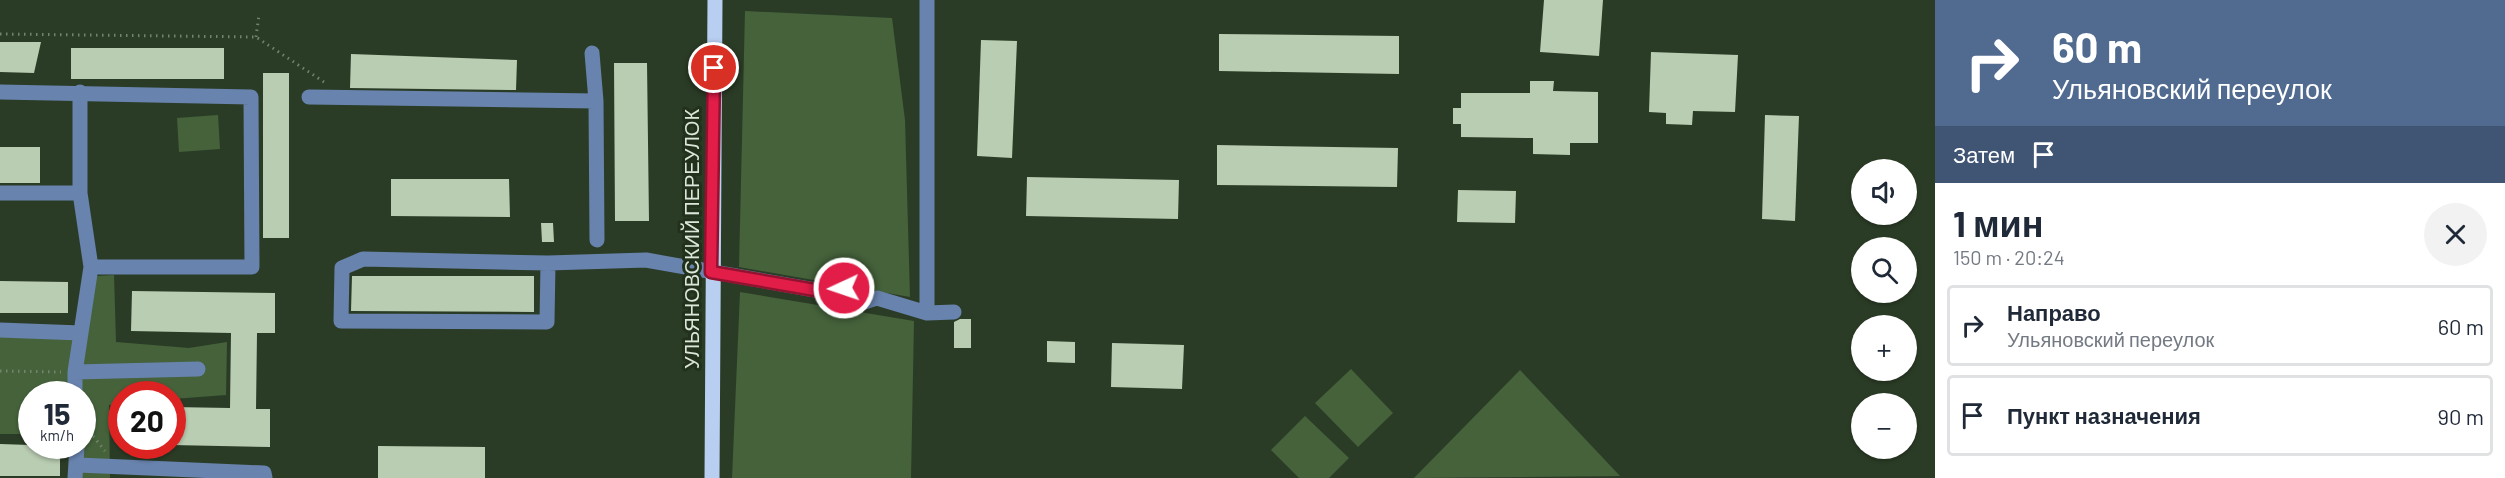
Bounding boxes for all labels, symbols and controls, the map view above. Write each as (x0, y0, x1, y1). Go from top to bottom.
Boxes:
text: 60 m (2052, 21, 2142, 71)
icon: right (1953, 24, 2031, 102)
pin (688, 42, 739, 93)
icon: arrive (697, 51, 730, 84)
text: Ульяновский переулок (2052, 72, 2332, 104)
street label: УЛЬЯНОВСКИЙ ПЕРЕУЛОК (679, 109, 703, 369)
icon: arrive (2027, 138, 2060, 171)
text: Затем (1953, 141, 2015, 167)
map controls (1851, 159, 1917, 459)
button: sound (1851, 159, 1917, 225)
text: 1 мин (1953, 201, 2043, 244)
button: close (2424, 203, 2487, 266)
button: search (1851, 237, 1917, 303)
text: 150 m · 20:24 (1953, 245, 2065, 269)
position arrow (812, 256, 876, 320)
text: Направо (2007, 299, 2101, 325)
icon: right (1956, 309, 1989, 342)
text: 60 m (2438, 313, 2484, 339)
button: + (1851, 315, 1917, 381)
text: Ульяновский переулок (2007, 327, 2214, 351)
speed limit sign: 20 (108, 381, 186, 459)
button: − (1851, 393, 1917, 459)
text: 15 (44, 395, 70, 431)
icon: arrive (1956, 399, 1989, 432)
text: Пункт назначения (2007, 402, 2201, 428)
text: 90 m (2438, 403, 2484, 429)
text: km/h (40, 426, 74, 444)

